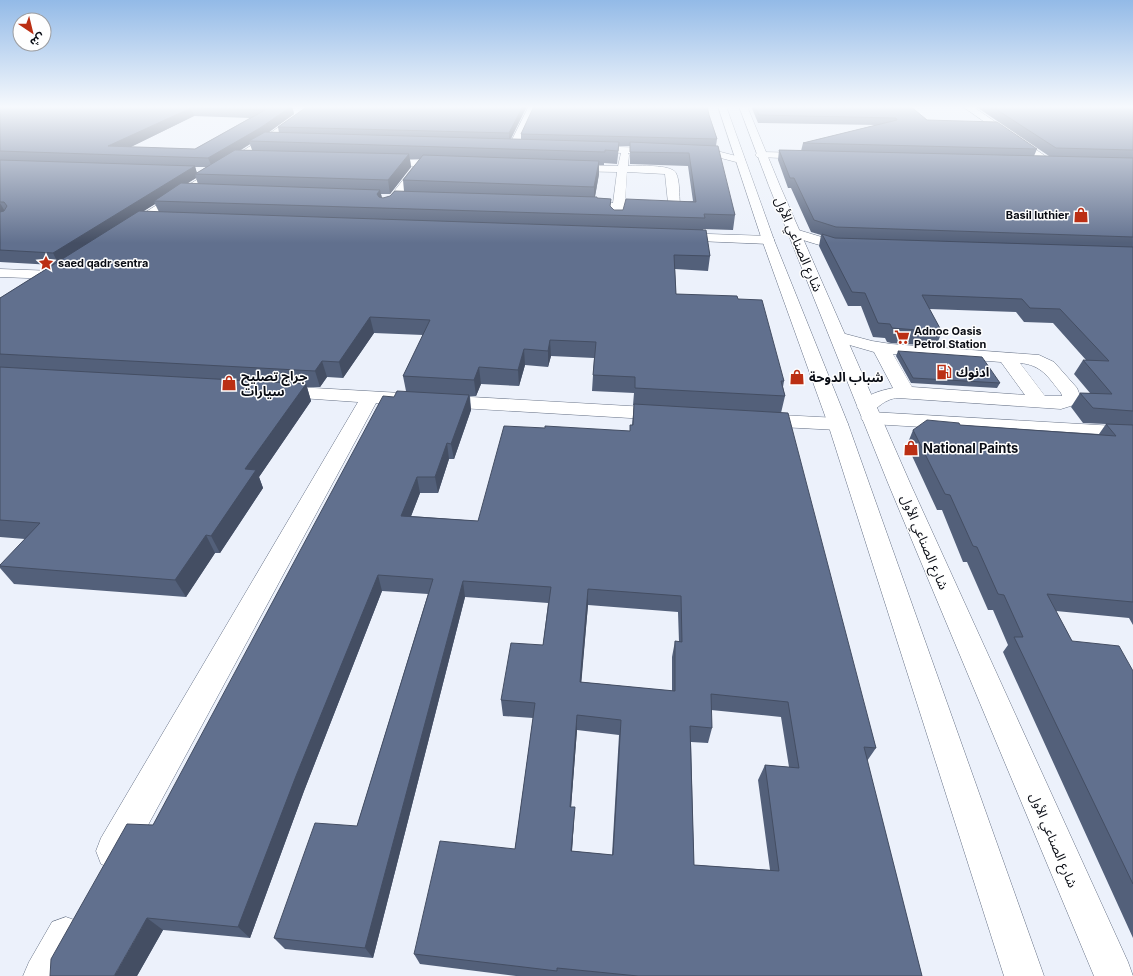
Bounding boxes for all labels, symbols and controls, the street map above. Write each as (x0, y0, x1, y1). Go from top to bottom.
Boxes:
north arrow (12, 12, 52, 52)
text: ش (28, 30, 48, 50)
street label: شارع الصناعي الأول (769, 194, 826, 295)
shop icon: Basil luthier (1072, 206, 1090, 224)
place label: Basil luthier (1006, 208, 1070, 222)
place icon: saed qadr sentra (37, 254, 55, 272)
place label: saed qadr sentra (58, 256, 148, 270)
place label: Adnoc Oasis Petrol Station (914, 324, 987, 351)
supermarket icon: Adnoc Oasis Petrol Station (893, 328, 911, 346)
fuel station icon: ادنوك (935, 363, 953, 381)
place label: ادنوك (956, 364, 989, 380)
place label: جراج تصليح سيارات (241, 368, 307, 399)
shop icon: شباب الدوحة (788, 368, 806, 386)
place label: شباب الدوحة (809, 369, 884, 385)
shop icon: جراج تصليح سيارات (220, 374, 238, 392)
shop icon: National Paints (902, 439, 920, 457)
place label: National Paints (923, 440, 1018, 456)
street label: شارع الصناعي الأول (895, 492, 952, 593)
street label: شارع الصناعي الأول (1024, 790, 1081, 891)

